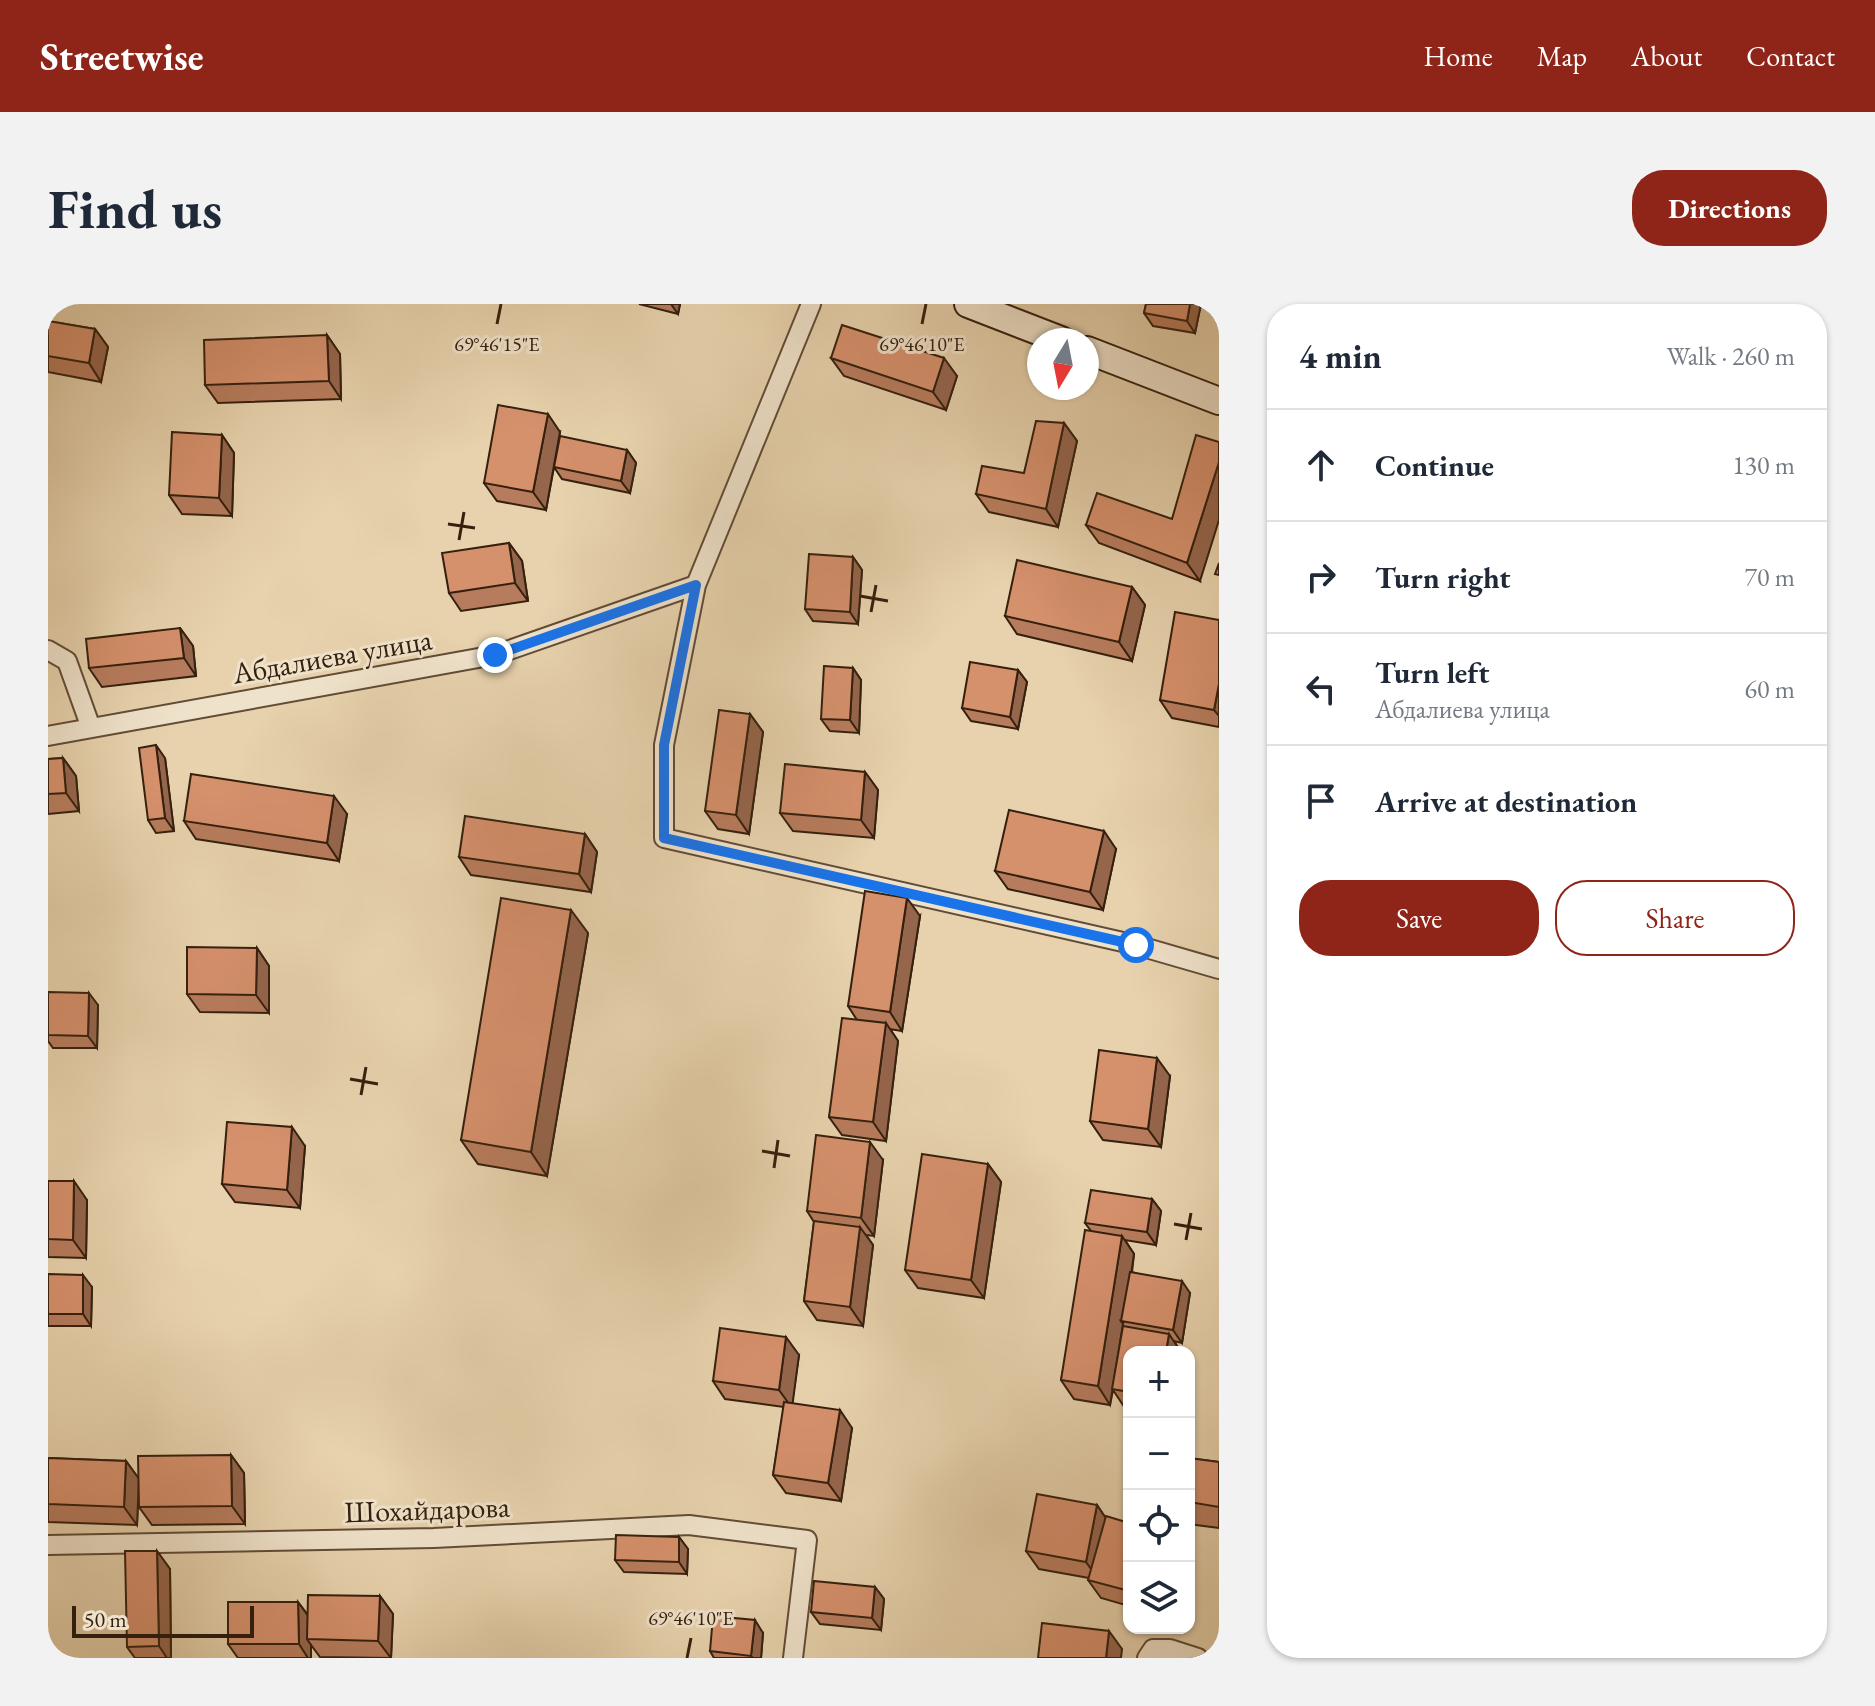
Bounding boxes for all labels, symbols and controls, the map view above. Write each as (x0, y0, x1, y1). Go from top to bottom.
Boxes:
text: Streetwise (40, 32, 203, 81)
text: Home (1423, 38, 1493, 74)
text: Map (1537, 38, 1587, 74)
text: About (1631, 38, 1702, 74)
text: Contact (1746, 38, 1835, 74)
button: Directions (1632, 170, 1827, 246)
text: Find us (48, 172, 222, 245)
north arrow (1027, 328, 1099, 400)
text: 69°46'15"E (454, 331, 540, 357)
text: 69°46'10"E (879, 331, 965, 357)
text: 4 min (1299, 334, 1382, 378)
text: Walk · 260 m (1667, 339, 1795, 373)
icon: ahead (1299, 443, 1343, 487)
text: Continue (1375, 446, 1494, 485)
text: 130 m (1732, 448, 1795, 482)
icon: right (1299, 555, 1343, 599)
text: Turn right (1375, 558, 1511, 597)
text: 70 m (1745, 560, 1795, 594)
street label: Абдалиева улица (228, 619, 435, 693)
route end (477, 637, 513, 673)
text: Turn left (1375, 653, 1489, 692)
icon: left (1299, 667, 1343, 711)
text: 60 m (1745, 672, 1795, 706)
text: Абдалиева улица (1375, 692, 1550, 726)
icon: arrive (1299, 779, 1343, 823)
text: Arrive at destination (1375, 782, 1637, 821)
button: Save (1299, 880, 1539, 956)
button: Share (1555, 880, 1795, 956)
route start (1118, 927, 1154, 963)
map controls (1123, 1346, 1195, 1634)
button: + (1123, 1346, 1195, 1418)
button: − (1123, 1418, 1195, 1490)
street label: Шохайдарова (343, 1487, 511, 1531)
button: locate (1123, 1490, 1195, 1562)
button: layers (1123, 1562, 1195, 1634)
scale bar (72, 1602, 254, 1638)
text: 50 m (84, 1605, 127, 1634)
text: 69°46'10"E (648, 1605, 734, 1631)

